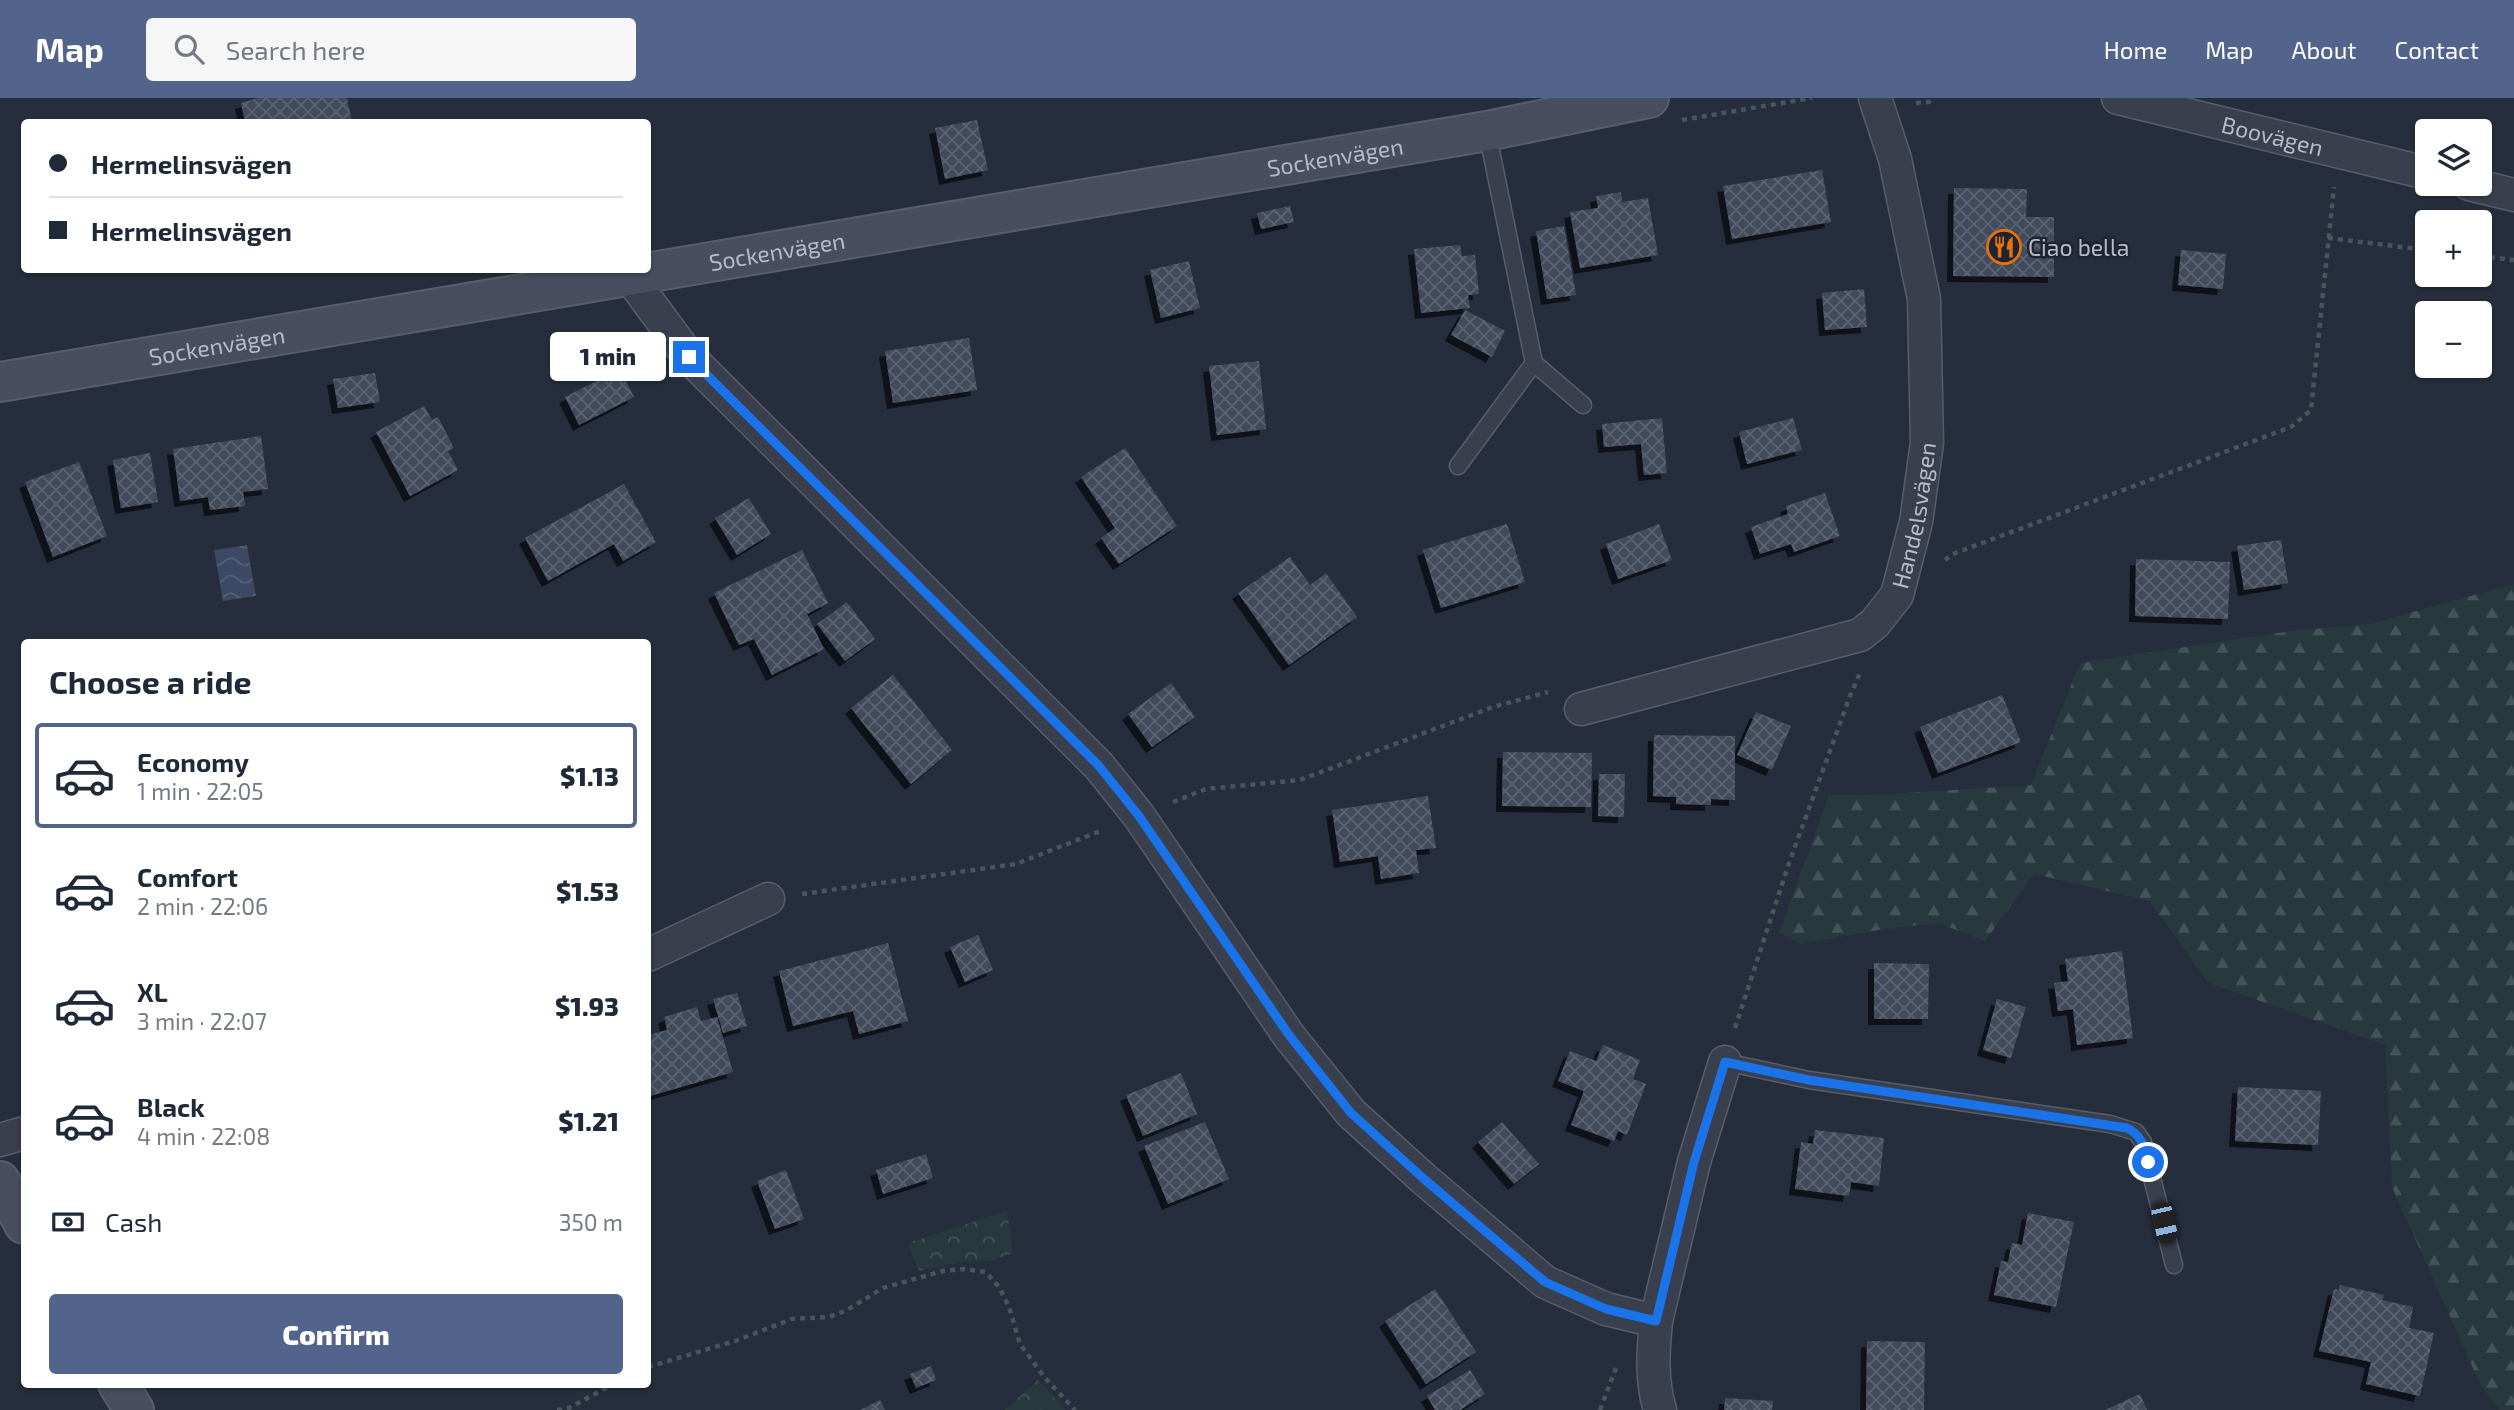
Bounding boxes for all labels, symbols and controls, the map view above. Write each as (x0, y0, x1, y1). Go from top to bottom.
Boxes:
search box (146, 18, 636, 81)
text: Map (35, 29, 104, 69)
icon: search (170, 30, 208, 68)
text: Search here (226, 34, 365, 65)
text: Home (2104, 35, 2167, 64)
text: Map (2205, 35, 2253, 64)
text: About (2291, 35, 2357, 64)
text: Contact (2395, 35, 2479, 64)
street label: Boovägen (2219, 110, 2326, 161)
map controls (2415, 119, 2492, 378)
button: layers (2415, 119, 2492, 196)
street label: Sockenvägen (1265, 131, 1405, 182)
text: Hermelinsvägen (91, 148, 292, 179)
button: + (2415, 210, 2492, 287)
text: Hermelinsvägen (91, 215, 292, 246)
street label: Sockenvägen (707, 226, 847, 276)
restaurant icon: Ciao bella (1985, 228, 2023, 266)
place label: Ciao bella (2028, 233, 2129, 261)
button: − (2415, 301, 2492, 378)
street label: Sockenvägen (147, 320, 287, 371)
callout: 1 min (549, 332, 664, 382)
route end (673, 341, 705, 373)
text: 1 min (580, 342, 636, 370)
street label: Handelsvägen (1885, 440, 1941, 592)
text: Choose a ride (49, 662, 252, 700)
icon: car (53, 744, 116, 807)
text: Economy (137, 746, 249, 777)
text: $1.13 (560, 760, 619, 791)
text: 1 min · 22:05 (137, 777, 264, 805)
icon: car (53, 859, 116, 922)
text: Comfort (137, 861, 238, 892)
text: $1.53 (556, 875, 619, 906)
text: 2 min · 22:06 (137, 892, 268, 920)
icon: car (53, 974, 116, 1037)
text: XL (137, 976, 168, 1007)
text: $1.93 (555, 990, 619, 1021)
text: 3 min · 22:07 (137, 1007, 267, 1035)
icon: car (53, 1089, 116, 1152)
text: Black (137, 1091, 205, 1122)
text: $1.21 (558, 1105, 619, 1136)
text: 4 min · 22:08 (137, 1122, 270, 1150)
route start (2132, 1146, 2164, 1178)
car (2150, 1200, 2179, 1246)
icon: cash (49, 1203, 87, 1241)
text: Cash (105, 1206, 162, 1237)
text: 350 m (559, 1208, 623, 1236)
button: Confirm (49, 1294, 623, 1374)

